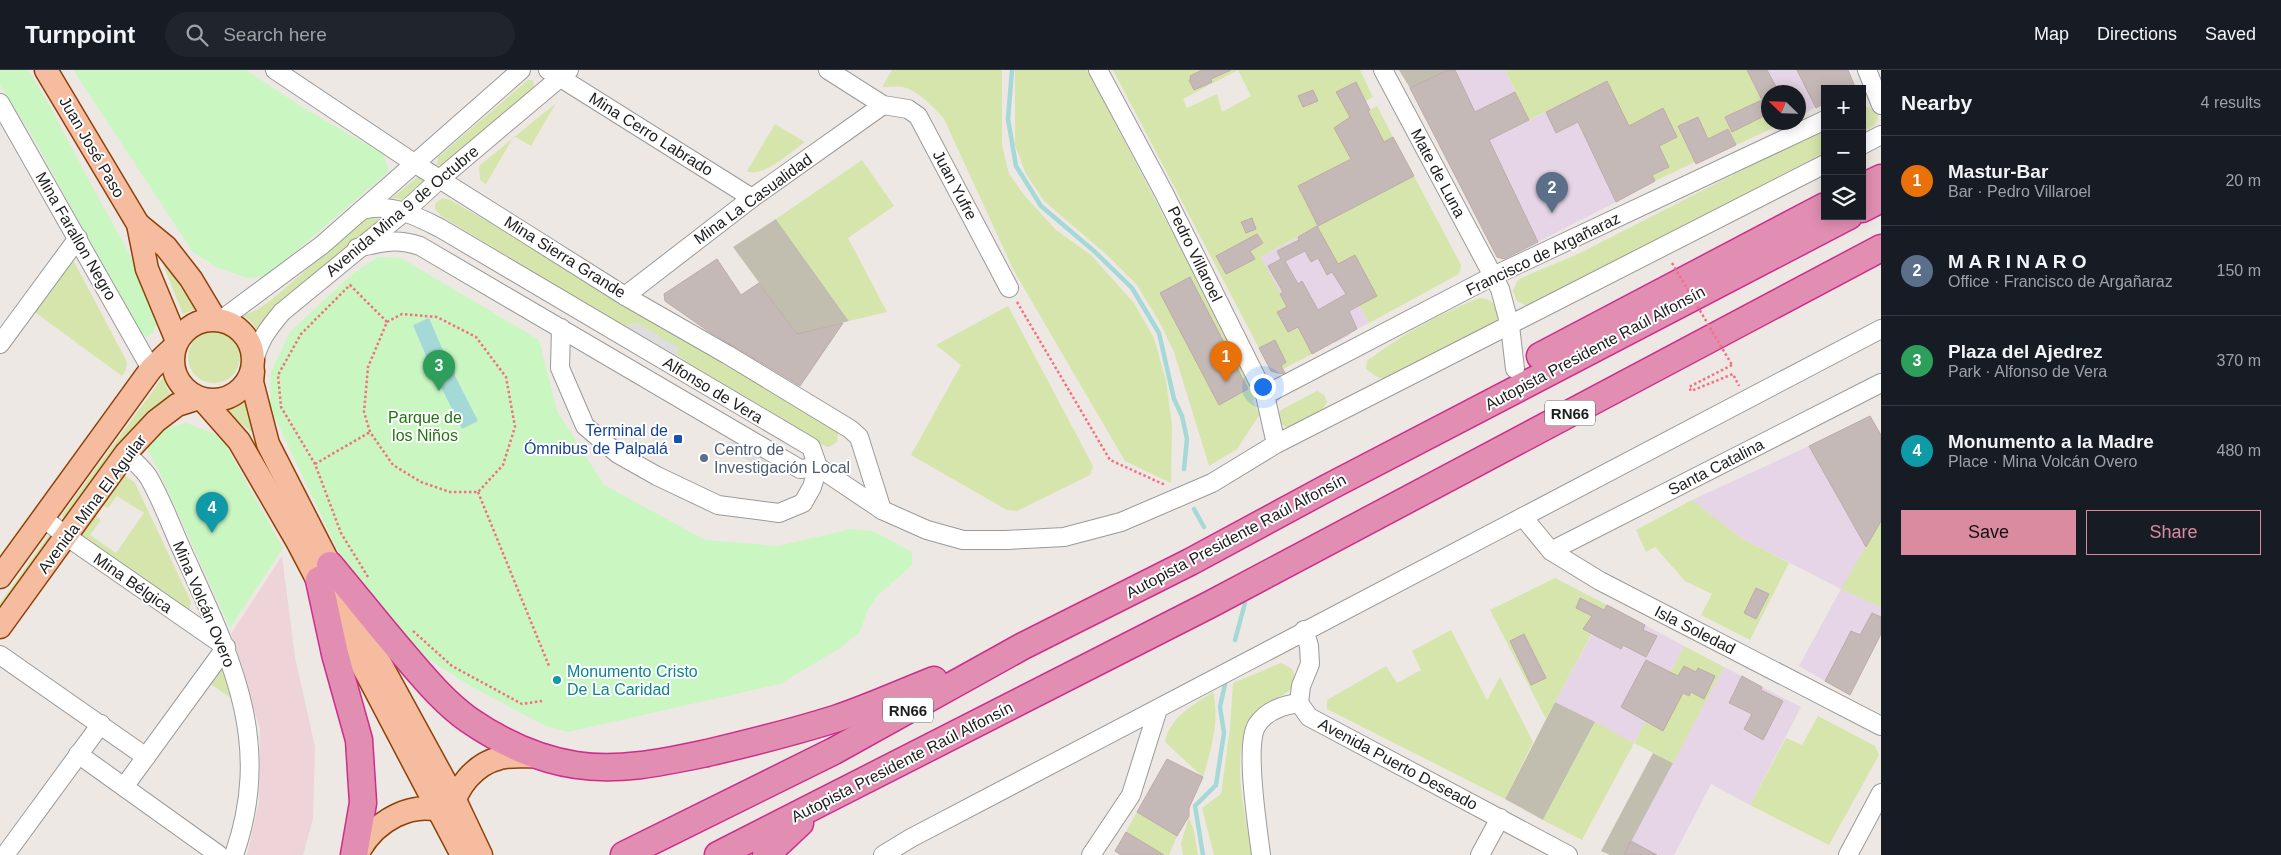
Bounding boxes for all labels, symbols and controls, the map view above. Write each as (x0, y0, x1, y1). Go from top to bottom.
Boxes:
search box (165, 12, 515, 57)
text: Turnpoint (25, 21, 135, 48)
icon: search (183, 21, 211, 49)
text: Search here (223, 24, 327, 45)
text: Map (2034, 24, 2069, 44)
text: Directions (2097, 24, 2177, 44)
text: Saved (2205, 24, 2256, 44)
north arrow (1761, 85, 1806, 130)
map controls (1821, 85, 1866, 220)
button: + (1821, 85, 1866, 130)
street label: Mina Cerro Labrado (586, 89, 716, 179)
text: Nearby (1901, 91, 1972, 114)
street label: Juan José Paso (56, 93, 128, 201)
text: 4 results (2201, 94, 2261, 111)
street label: Mate de Luna (1408, 126, 1469, 220)
button: − (1821, 130, 1866, 175)
street label: Avenida Mina 9 de Octubre (322, 142, 482, 280)
street label: Juan Yufre (930, 147, 980, 223)
street label: Mina La Casualidad (691, 151, 815, 247)
text: Mastur-Bar (1948, 161, 2048, 182)
street label: Mina Farallon Negro (32, 169, 120, 303)
pin: 2 (1536, 172, 1568, 213)
text: 1 (1913, 172, 1921, 189)
text: 20 m (2225, 172, 2261, 189)
button: layers (1821, 175, 1866, 220)
text: Bar · Pedro Villaroel (1948, 183, 2091, 200)
street label: Pedro Villaroel (1165, 204, 1225, 304)
street label: Francisco de Argañaraz (1463, 209, 1623, 299)
street label: Mina Sierra Grande (501, 213, 629, 301)
text: M A R I N A R O (1948, 251, 2087, 272)
text: 2 (1913, 262, 1921, 279)
text: 150 m (2217, 262, 2261, 279)
text: Office · Francisco de Argañaraz (1948, 273, 2173, 290)
street label: Autopista Presidente Raúl Alfonsín (1482, 283, 1708, 413)
pin: 1 (1210, 341, 1242, 382)
text: Plaza del Ajedrez (1948, 341, 2103, 362)
pin: 3 (423, 350, 455, 391)
text: 3 (1913, 352, 1921, 369)
text: 370 m (2217, 352, 2261, 369)
street label: Alfonso de Vera (660, 354, 766, 426)
text: Park · Alfonso de Vera (1948, 363, 2107, 380)
your location (1250, 374, 1276, 400)
road number: RN66 (1545, 400, 1595, 426)
park label: Parque de los Niños (388, 409, 462, 444)
place label: Terminal de Ómnibus de Palpalá (524, 422, 668, 457)
street label: Avenida Mina El Aguilar (34, 431, 150, 576)
text: Monumento a la Madre (1948, 431, 2154, 452)
marker: Terminal de Ómnibus de Palpalá (672, 433, 684, 445)
street label: Santa Catalina (1665, 436, 1767, 498)
place label: Centro de Investigación Local (714, 441, 850, 476)
text: 4 (1913, 442, 1921, 459)
text: 480 m (2217, 442, 2261, 459)
marker: Centro de Investigación Local (698, 452, 710, 464)
text: Place · Mina Volcán Overo (1948, 453, 2137, 470)
street label: Autopista Presidente Raúl Alfonsín (1123, 471, 1349, 601)
pin: 4 (196, 492, 228, 533)
button: Save (1901, 510, 2076, 555)
button: Share (2086, 510, 2261, 555)
street label: Mina Volcán Overo (170, 538, 238, 670)
street label: Mina Bélgica (91, 550, 175, 616)
street label: Isla Soledad (1652, 602, 1738, 658)
place label: Monumento Cristo De La Caridad (567, 663, 698, 698)
marker: Monumento Cristo De La Caridad (551, 674, 563, 686)
road number: RN66 (883, 698, 933, 722)
street label: Autopista Presidente Raúl Alfonsín (788, 699, 1016, 825)
street label: Avenida Puerto Deseado (1316, 715, 1480, 813)

